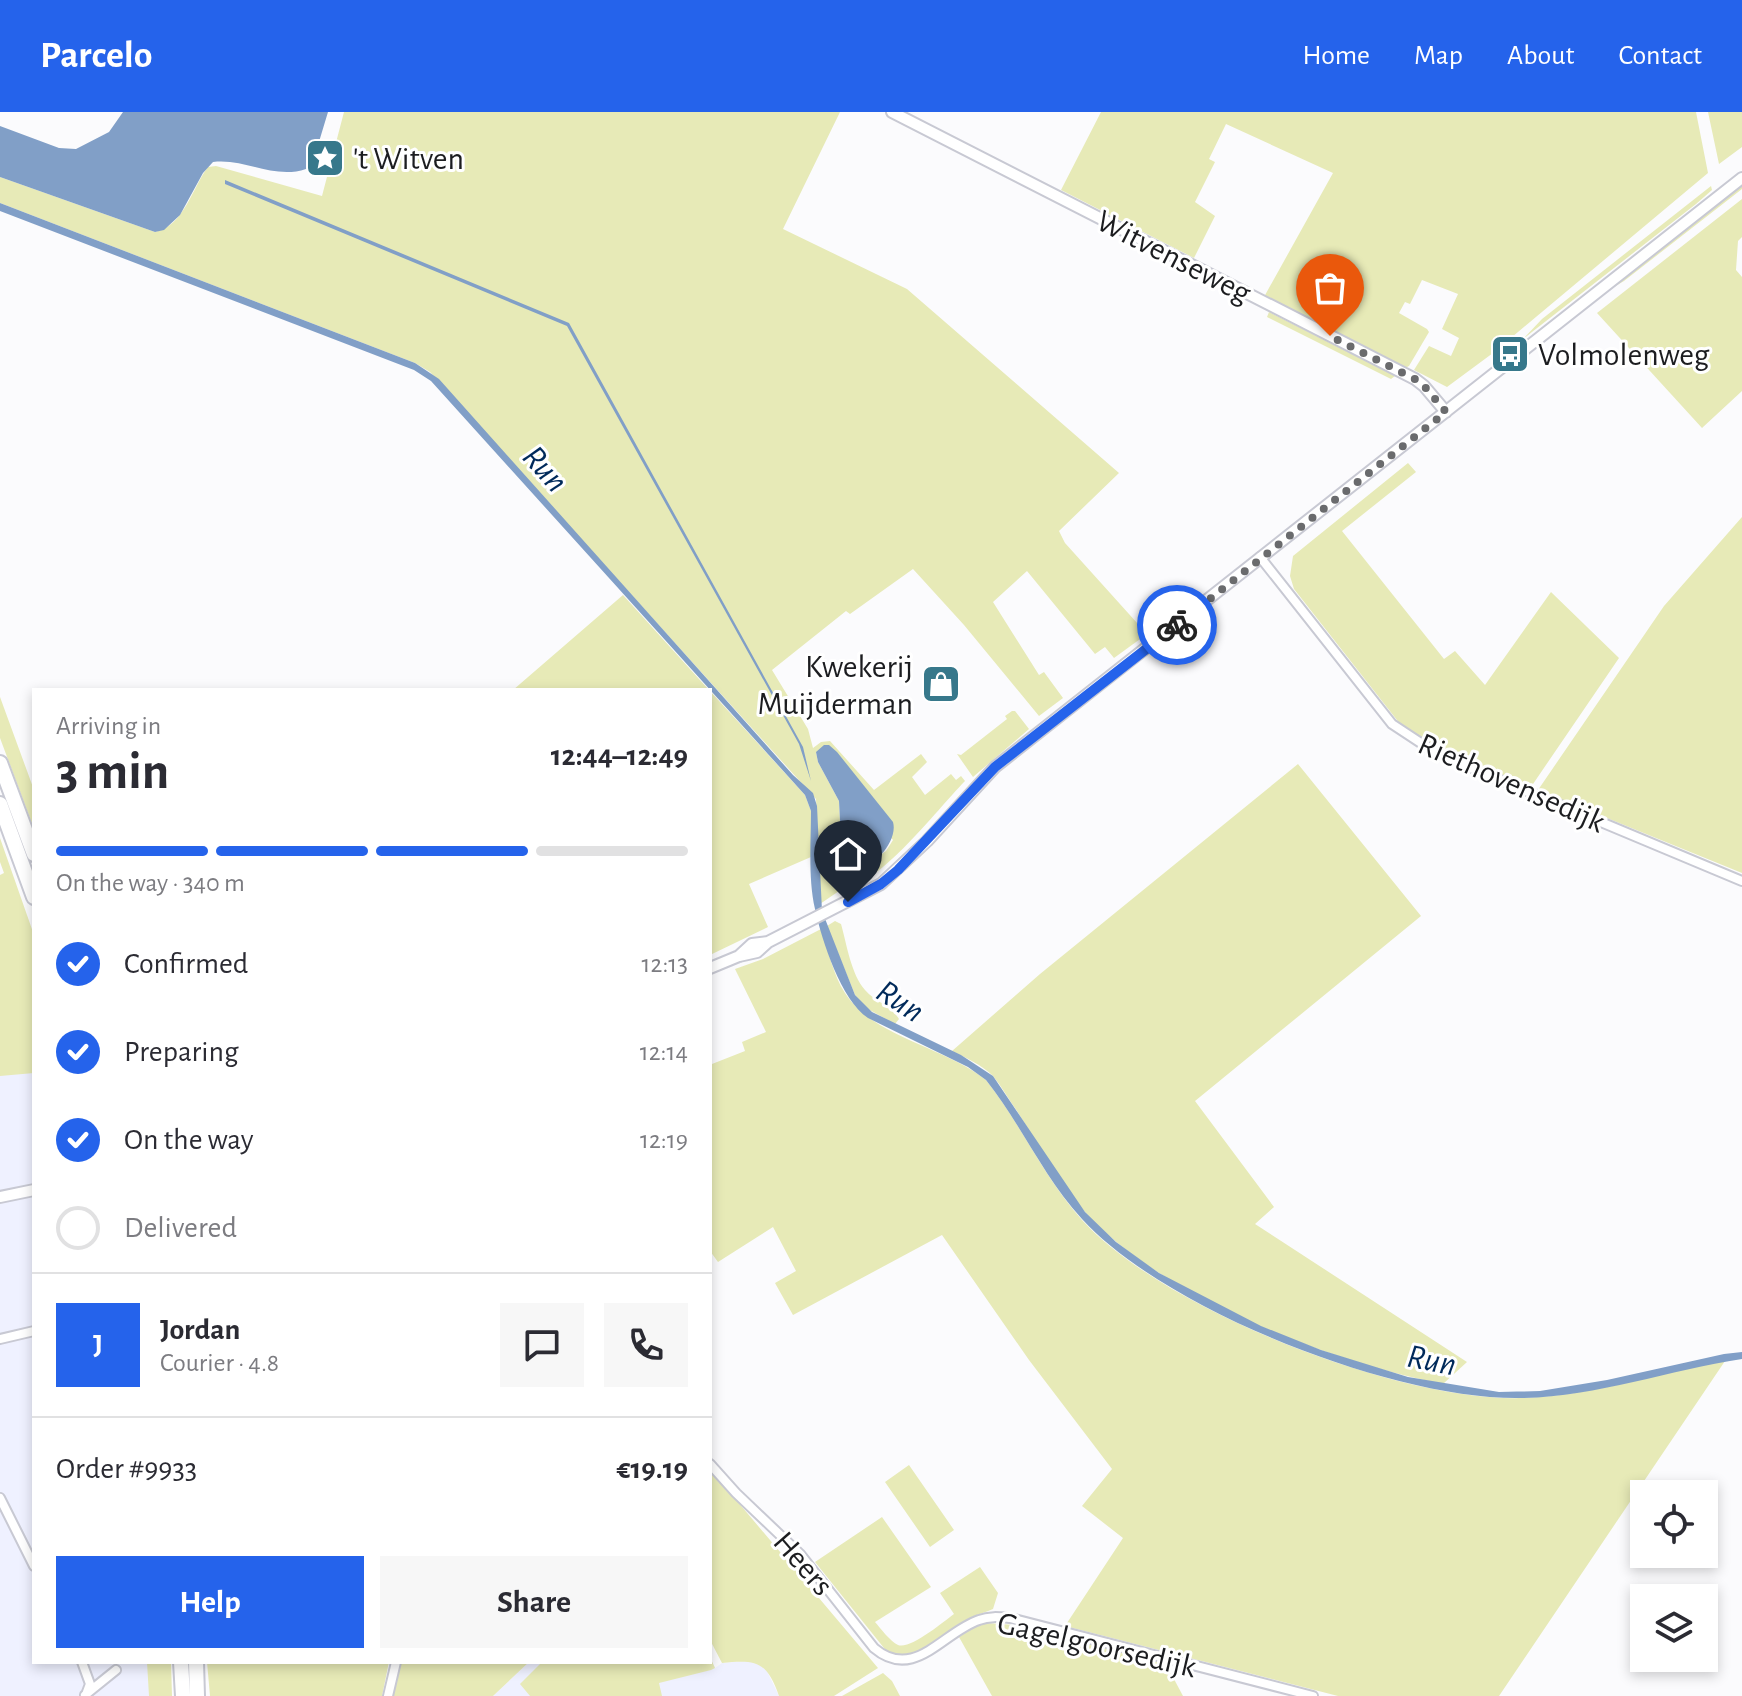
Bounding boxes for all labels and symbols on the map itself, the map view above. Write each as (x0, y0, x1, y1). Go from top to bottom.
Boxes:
place icon: 't Witven (304, 137, 346, 179)
place label: 't Witven (353, 143, 464, 175)
street label: Witvenseweg (1091, 204, 1256, 310)
pin (1296, 254, 1364, 336)
bus stop icon: Volmolenweg (1489, 333, 1531, 375)
place label: Volmolenweg (1538, 339, 1710, 371)
water label: Run (515, 440, 574, 499)
courier (1137, 585, 1217, 665)
place label: Kwekerij Muijderman (758, 651, 913, 720)
shop icon: Kwekerij Muijderman (920, 663, 962, 705)
street label: Riethovensedijk (1413, 727, 1610, 839)
pin (814, 820, 882, 902)
water label: Run (870, 974, 930, 1029)
water label: Run (1404, 1340, 1459, 1382)
street label: Heers (767, 1526, 839, 1602)
street label: Gagelgoorsedijk (994, 1607, 1200, 1683)

